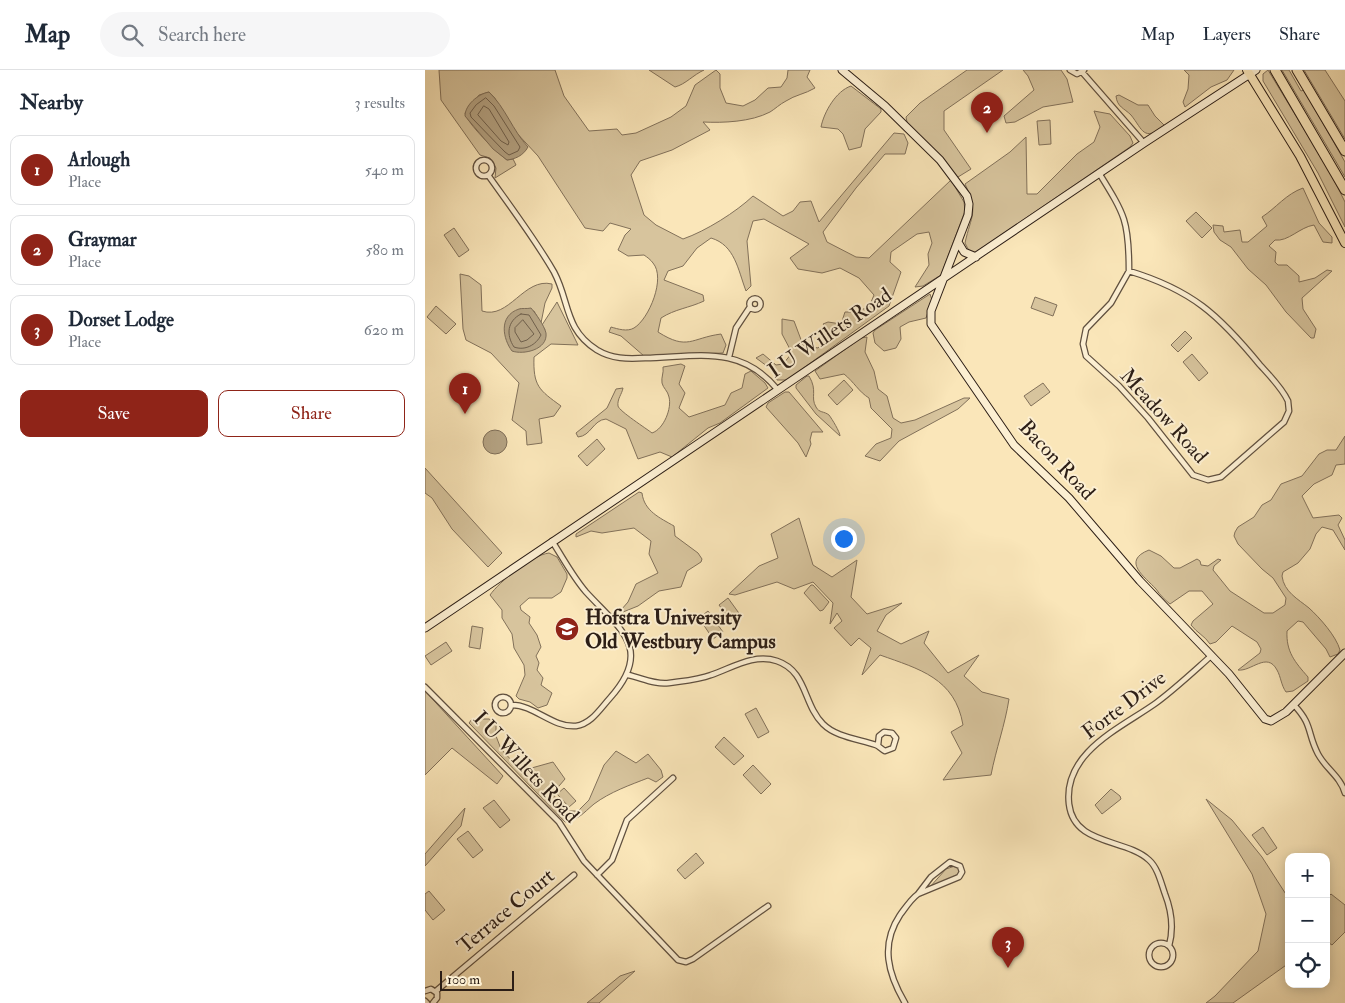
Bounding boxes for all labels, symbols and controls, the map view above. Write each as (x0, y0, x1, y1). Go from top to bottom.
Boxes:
search box (100, 12, 450, 57)
text: Map (25, 19, 70, 50)
icon: search (118, 21, 146, 49)
text: Search here (158, 23, 246, 47)
text: Map (1141, 23, 1175, 46)
text: Layers (1203, 23, 1251, 46)
text: Share (1279, 23, 1320, 46)
text: Nearby (20, 89, 83, 116)
pin: 2 (971, 92, 1003, 133)
text: 3 results (354, 93, 405, 113)
text: Arlough (68, 148, 130, 172)
text: 1 (34, 160, 40, 180)
text: 540 m (365, 160, 404, 180)
text: Place (68, 172, 101, 192)
text: Graymar (68, 228, 137, 252)
text: 2 (33, 240, 41, 260)
text: 580 m (365, 240, 404, 260)
text: Place (68, 252, 101, 272)
street label: I U Willets Road (763, 281, 898, 384)
text: Dorset Lodge (68, 308, 174, 332)
text: 3 (34, 320, 40, 340)
text: 620 m (364, 320, 404, 340)
text: Place (68, 332, 101, 352)
street label: Meadow Road (1114, 363, 1214, 470)
pin: 1 (449, 373, 481, 414)
button: Save (20, 390, 208, 437)
button: Share (218, 390, 405, 437)
street label: Bacon Road (1013, 414, 1101, 506)
your location (831, 526, 857, 552)
place label: Hofstra University Old Westbury Campus (585, 604, 776, 655)
school or university icon: Hofstra University Old Westbury Campus (554, 616, 580, 642)
street label: Forte Drive (1076, 664, 1172, 745)
street label: I U Willets Road (467, 705, 585, 829)
map controls (1285, 853, 1330, 988)
button: + (1285, 853, 1330, 898)
street label: Terrace Court (452, 862, 560, 959)
button: − (1285, 898, 1330, 943)
pin: 3 (992, 927, 1024, 968)
button: locate (1285, 943, 1330, 988)
scale bar (440, 968, 514, 991)
text: 100 m (447, 971, 480, 988)

